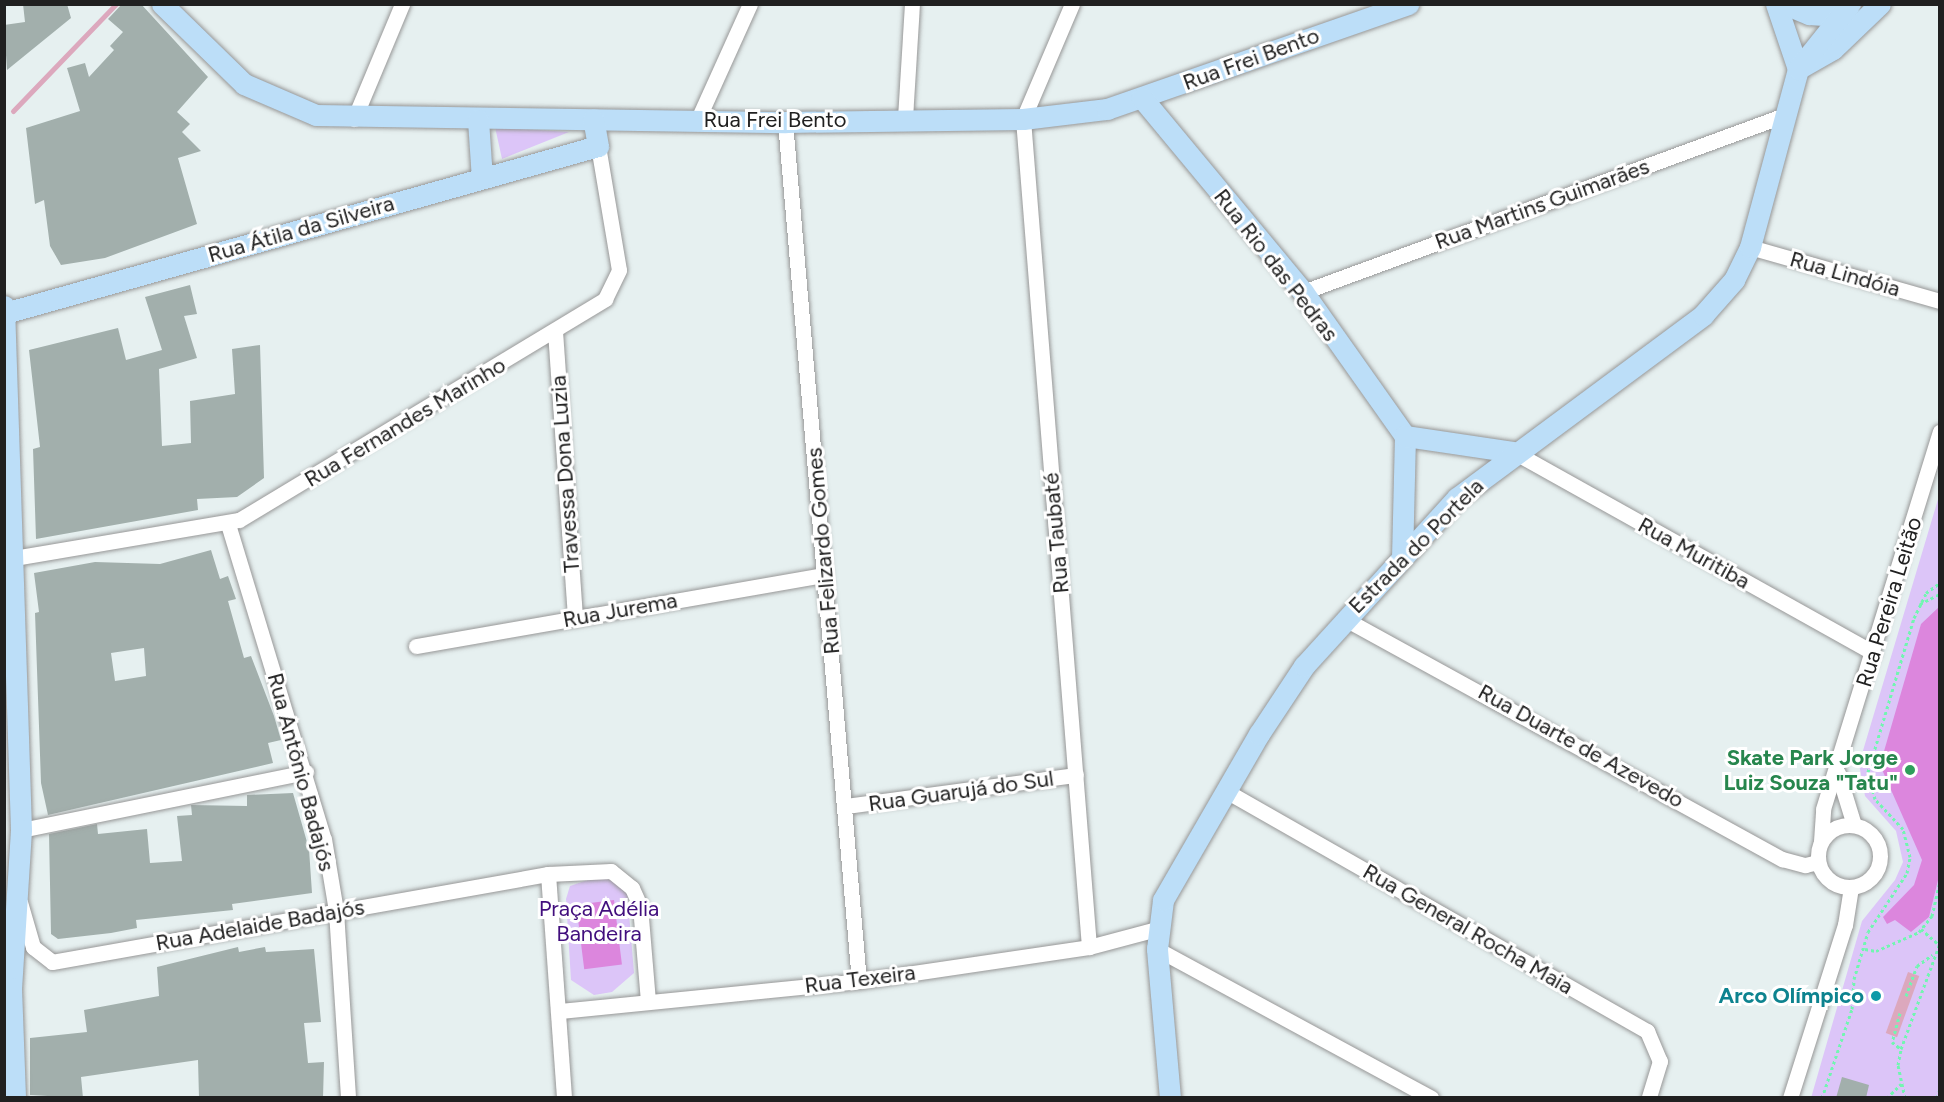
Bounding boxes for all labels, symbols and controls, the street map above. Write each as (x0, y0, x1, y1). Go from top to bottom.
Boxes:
street label: Rua Frei Bento (1179, 22, 1323, 96)
street label: Rua Frei Bento (703, 107, 847, 133)
street label: Rua Martins Guimarães (1431, 153, 1653, 255)
street label: Rua Rio das Pedras (1208, 184, 1344, 346)
street label: Rua Átila da Silveira (205, 190, 397, 268)
street label: Rua Lindóia (1787, 246, 1903, 302)
street label: Rua Fernandes Marinho (300, 351, 510, 493)
street label: Travessa Dona Luzia (545, 375, 585, 573)
street label: Rua Felizardo Gomes (801, 447, 845, 655)
street label: Rua Taubaté (1038, 471, 1074, 595)
street label: Estrada do Portela (1343, 473, 1489, 619)
street label: Rua Muritiba (1634, 511, 1754, 595)
street label: Rua Pereira Leitão (1851, 514, 1927, 690)
street label: Rua Jurema (561, 587, 679, 633)
street label: Rua Antônio Badajós (262, 670, 340, 874)
street label: Rua Duarte de Azevedo (1474, 678, 1688, 814)
place label: Skate Park Jorge Luiz Souza "Tatu" (1724, 744, 1898, 796)
marker: Skate Park Jorge Luiz Souza "Tatu" (1903, 763, 1917, 777)
street label: Rua Guarujá do Sul (867, 765, 1055, 817)
street label: Rua General Rocha Maia (1358, 858, 1578, 1000)
street label: Rua Adelaide Badajós (154, 894, 366, 956)
park label: Praça Adélia Bandeira (539, 895, 659, 946)
street label: Rua Texeira (803, 959, 917, 999)
place label: Arco Olímpico (1718, 983, 1864, 1009)
marker: Arco Olímpico (1869, 989, 1883, 1003)

